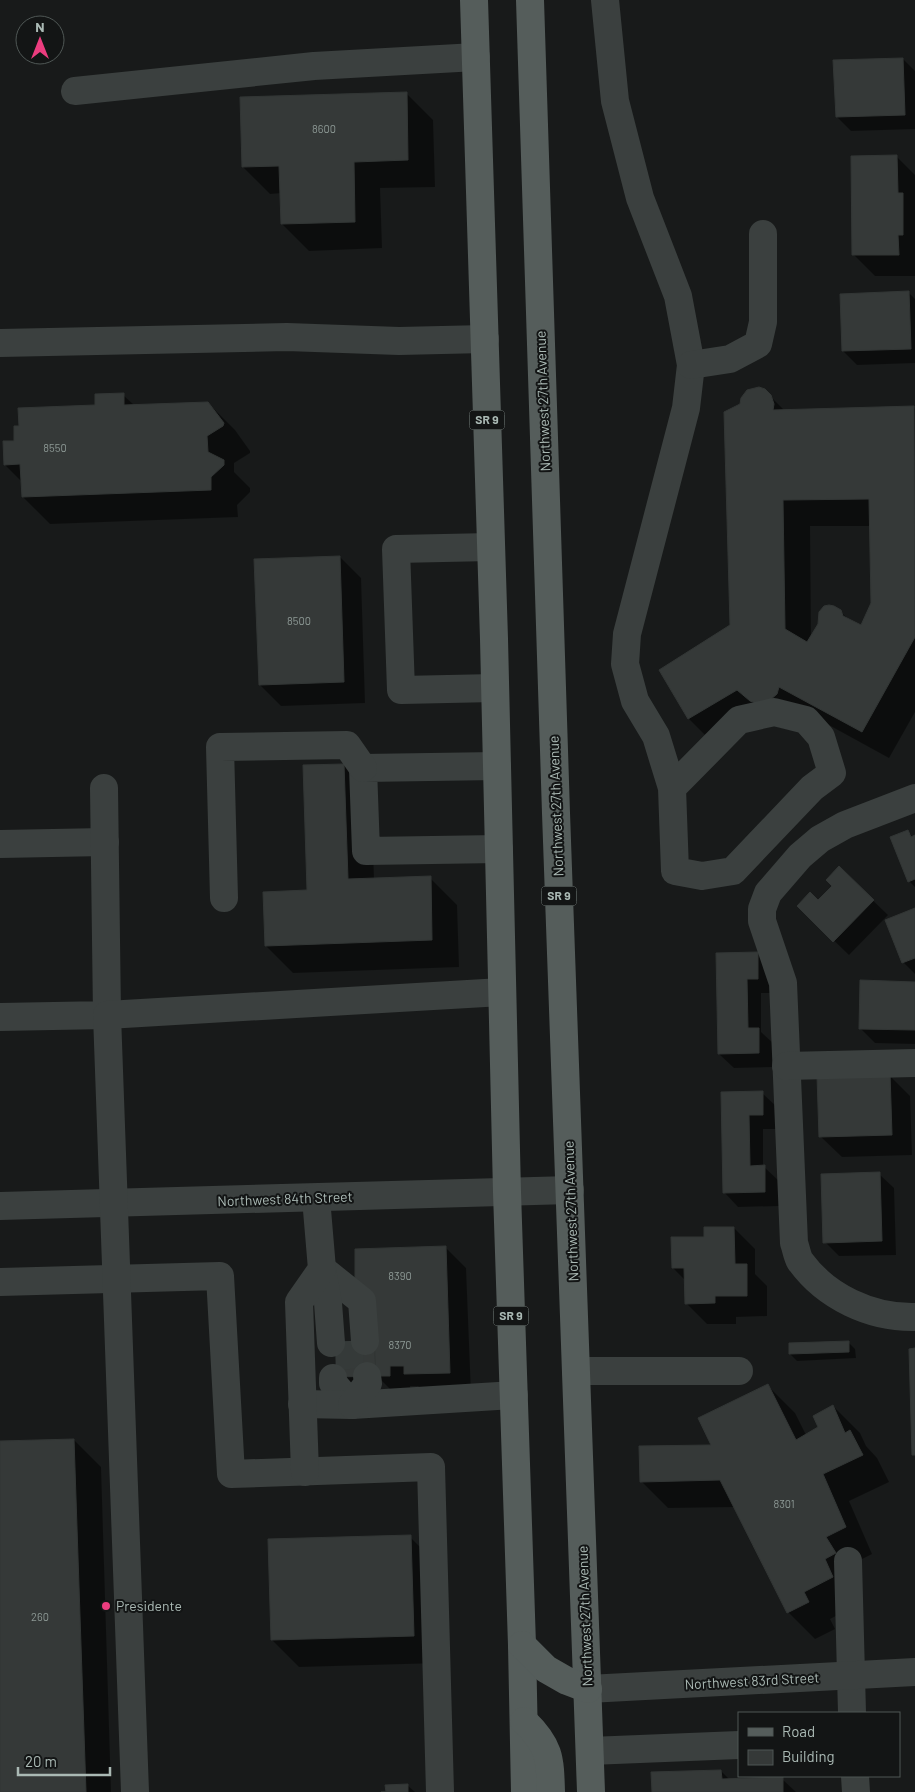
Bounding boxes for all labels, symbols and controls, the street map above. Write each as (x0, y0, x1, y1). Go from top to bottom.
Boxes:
north arrow (15, 15, 65, 65)
text: N (35, 18, 45, 35)
house number: 8600 (312, 122, 336, 135)
street label: Northwest 27th Avenue (532, 330, 553, 472)
road number: SR 9 (470, 410, 504, 430)
house number: 8550 (43, 441, 67, 454)
house number: 8500 (287, 614, 311, 627)
street label: Northwest 27th Avenue (545, 735, 566, 877)
road number: SR 9 (542, 886, 576, 906)
street label: Northwest 27th Avenue (560, 1140, 581, 1282)
street label: Northwest 84th Street (217, 1188, 353, 1209)
house number: 8390 (388, 1269, 412, 1282)
road number: SR 9 (494, 1306, 528, 1325)
house number: 8370 (389, 1338, 411, 1351)
house number: 8301 (773, 1497, 795, 1510)
street label: Northwest 27th Avenue (574, 1545, 595, 1687)
place label: Presidente (116, 1597, 182, 1614)
marker: Presidente (100, 1600, 112, 1612)
house number: 260 (31, 1610, 49, 1623)
street label: Northwest 83rd Street (684, 1668, 820, 1693)
legend (738, 1712, 900, 1777)
text: Road (782, 1722, 815, 1740)
scale bar (18, 1744, 110, 1776)
text: Building (782, 1747, 835, 1765)
text: 20 m (25, 1752, 57, 1770)

